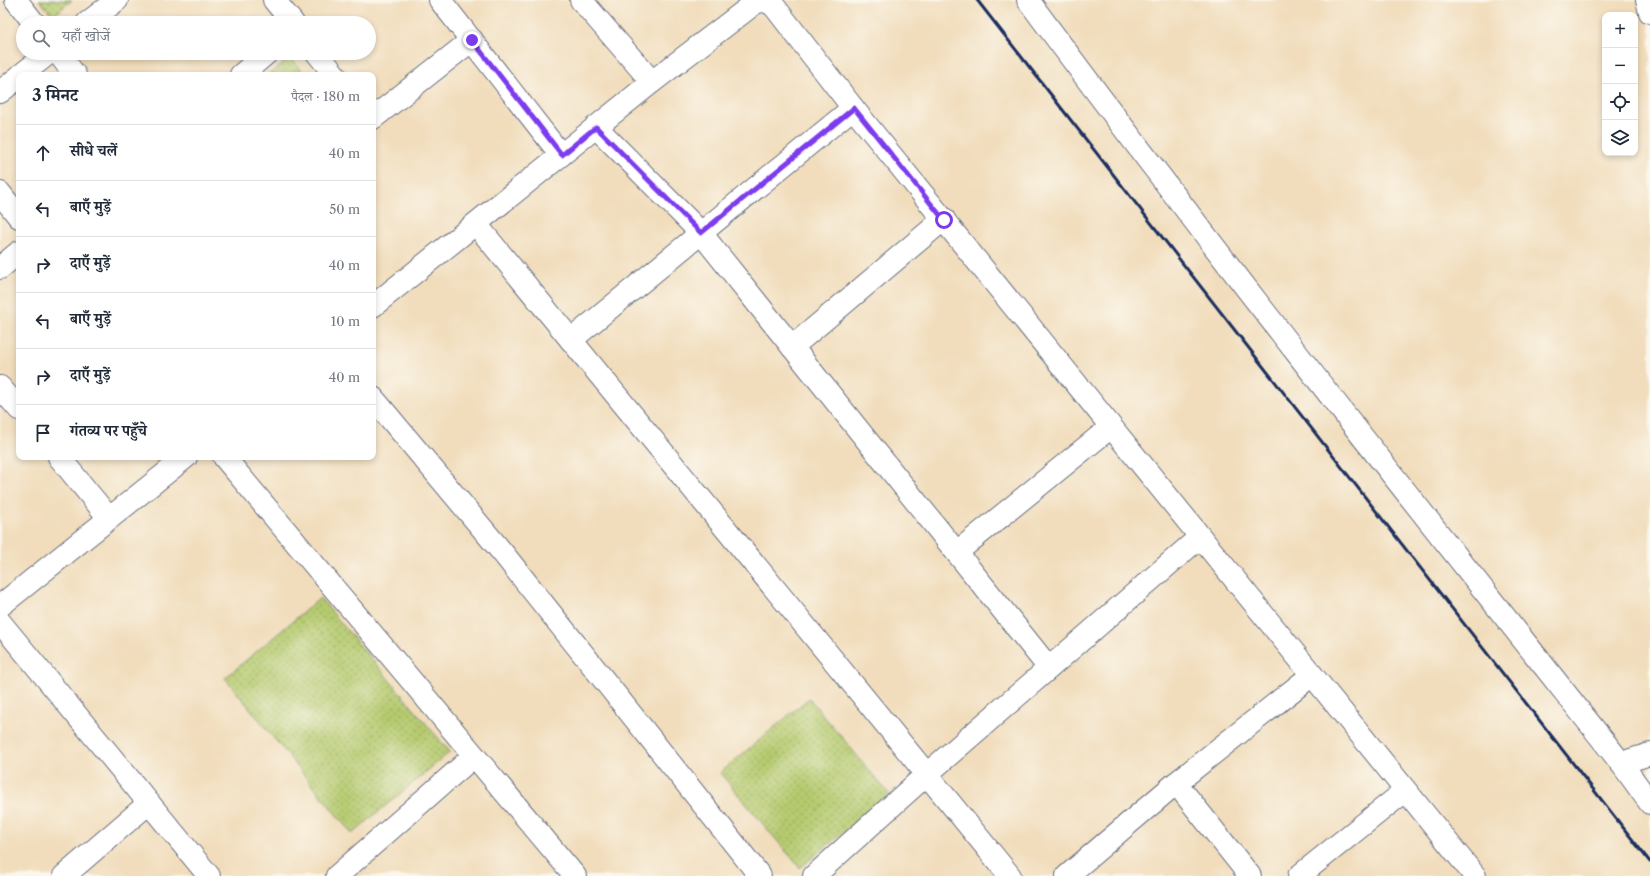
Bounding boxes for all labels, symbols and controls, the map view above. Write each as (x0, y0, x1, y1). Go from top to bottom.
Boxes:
map controls (1602, 12, 1638, 156)
button: + (1602, 12, 1638, 48)
search box (16, 16, 376, 60)
text: यहाँ खोजें (62, 26, 110, 45)
icon: search (30, 27, 52, 49)
route end (463, 31, 481, 49)
button: − (1602, 48, 1638, 84)
button: locate (1602, 84, 1638, 120)
text: 3 मिनट (32, 85, 78, 105)
text: पैदल · 180 m (291, 88, 360, 104)
button: layers (1602, 120, 1638, 156)
text: सीधे चलें (70, 141, 117, 160)
icon: ahead (32, 142, 54, 164)
text: 40 m (329, 145, 360, 161)
text: बाएँ मुड़ें (70, 197, 111, 216)
icon: left (32, 198, 54, 220)
text: 50 m (329, 201, 360, 217)
route start (935, 211, 953, 229)
text: दाएँ मुड़ें (70, 253, 110, 272)
icon: right (32, 254, 54, 276)
text: 40 m (329, 257, 360, 273)
text: बाएँ मुड़ें (70, 309, 111, 328)
icon: left (32, 310, 54, 332)
text: 10 m (331, 313, 360, 329)
text: दाएँ मुड़ें (70, 365, 110, 384)
icon: right (32, 366, 54, 388)
text: 40 m (329, 369, 360, 385)
text: गंतव्य पर पहुँचे (70, 421, 147, 440)
icon: arrive (32, 422, 54, 444)

